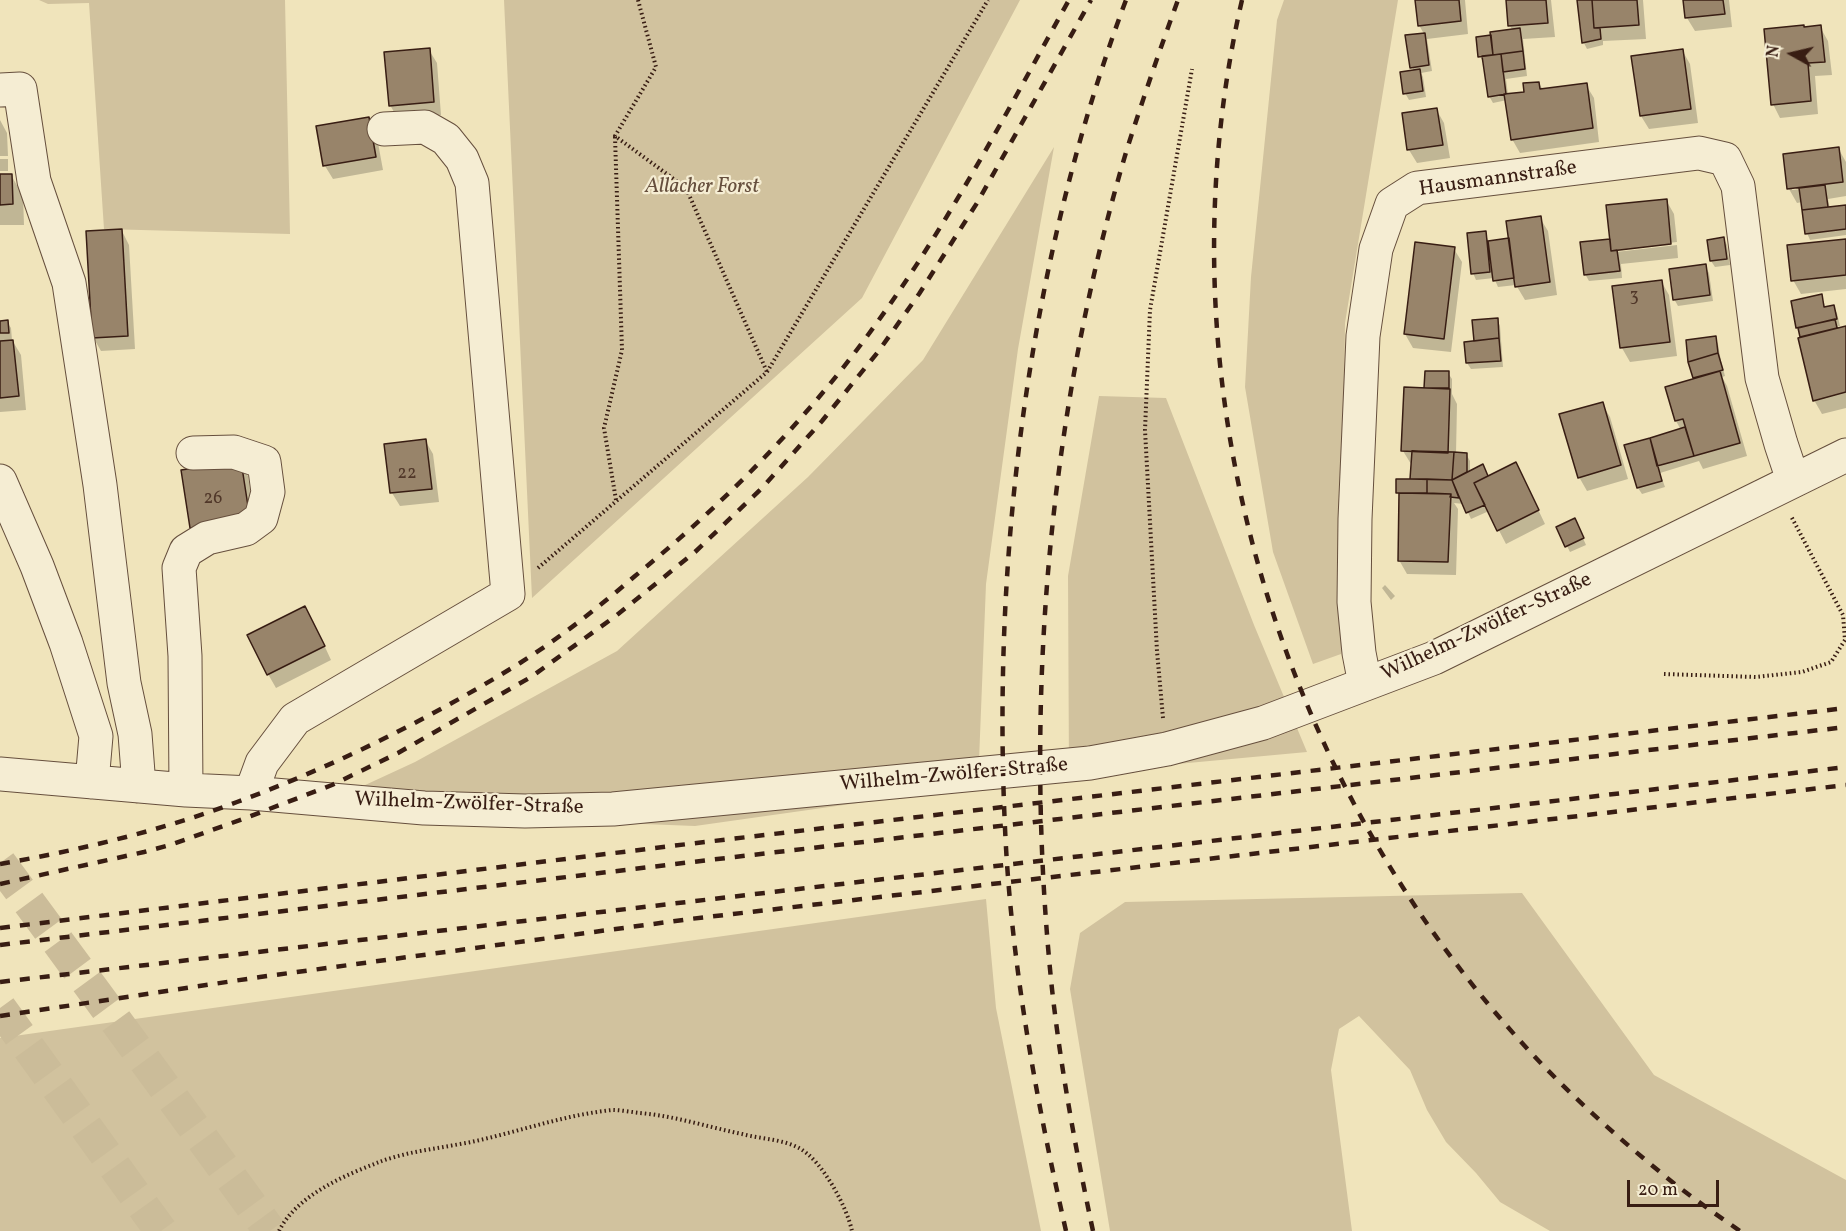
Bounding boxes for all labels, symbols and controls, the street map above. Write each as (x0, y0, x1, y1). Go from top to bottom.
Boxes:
north arrow (1762, 24, 1822, 84)
text: N (1762, 44, 1786, 59)
street label: Hausmannstraße (1417, 156, 1579, 204)
park label: Allacher Forst (645, 175, 759, 201)
house number: 3 (1629, 287, 1639, 309)
house number: 22 (397, 464, 417, 486)
house number: 26 (204, 489, 222, 511)
street label: Wilhelm-Zwölfer-Straße (1378, 568, 1596, 688)
street label: Wilhelm-Zwölfer-Straße (839, 753, 1069, 799)
street label: Wilhelm-Zwölfer-Straße (354, 788, 584, 822)
scale bar (1630, 1168, 1722, 1206)
text: 20 m (1638, 1178, 1678, 1203)

